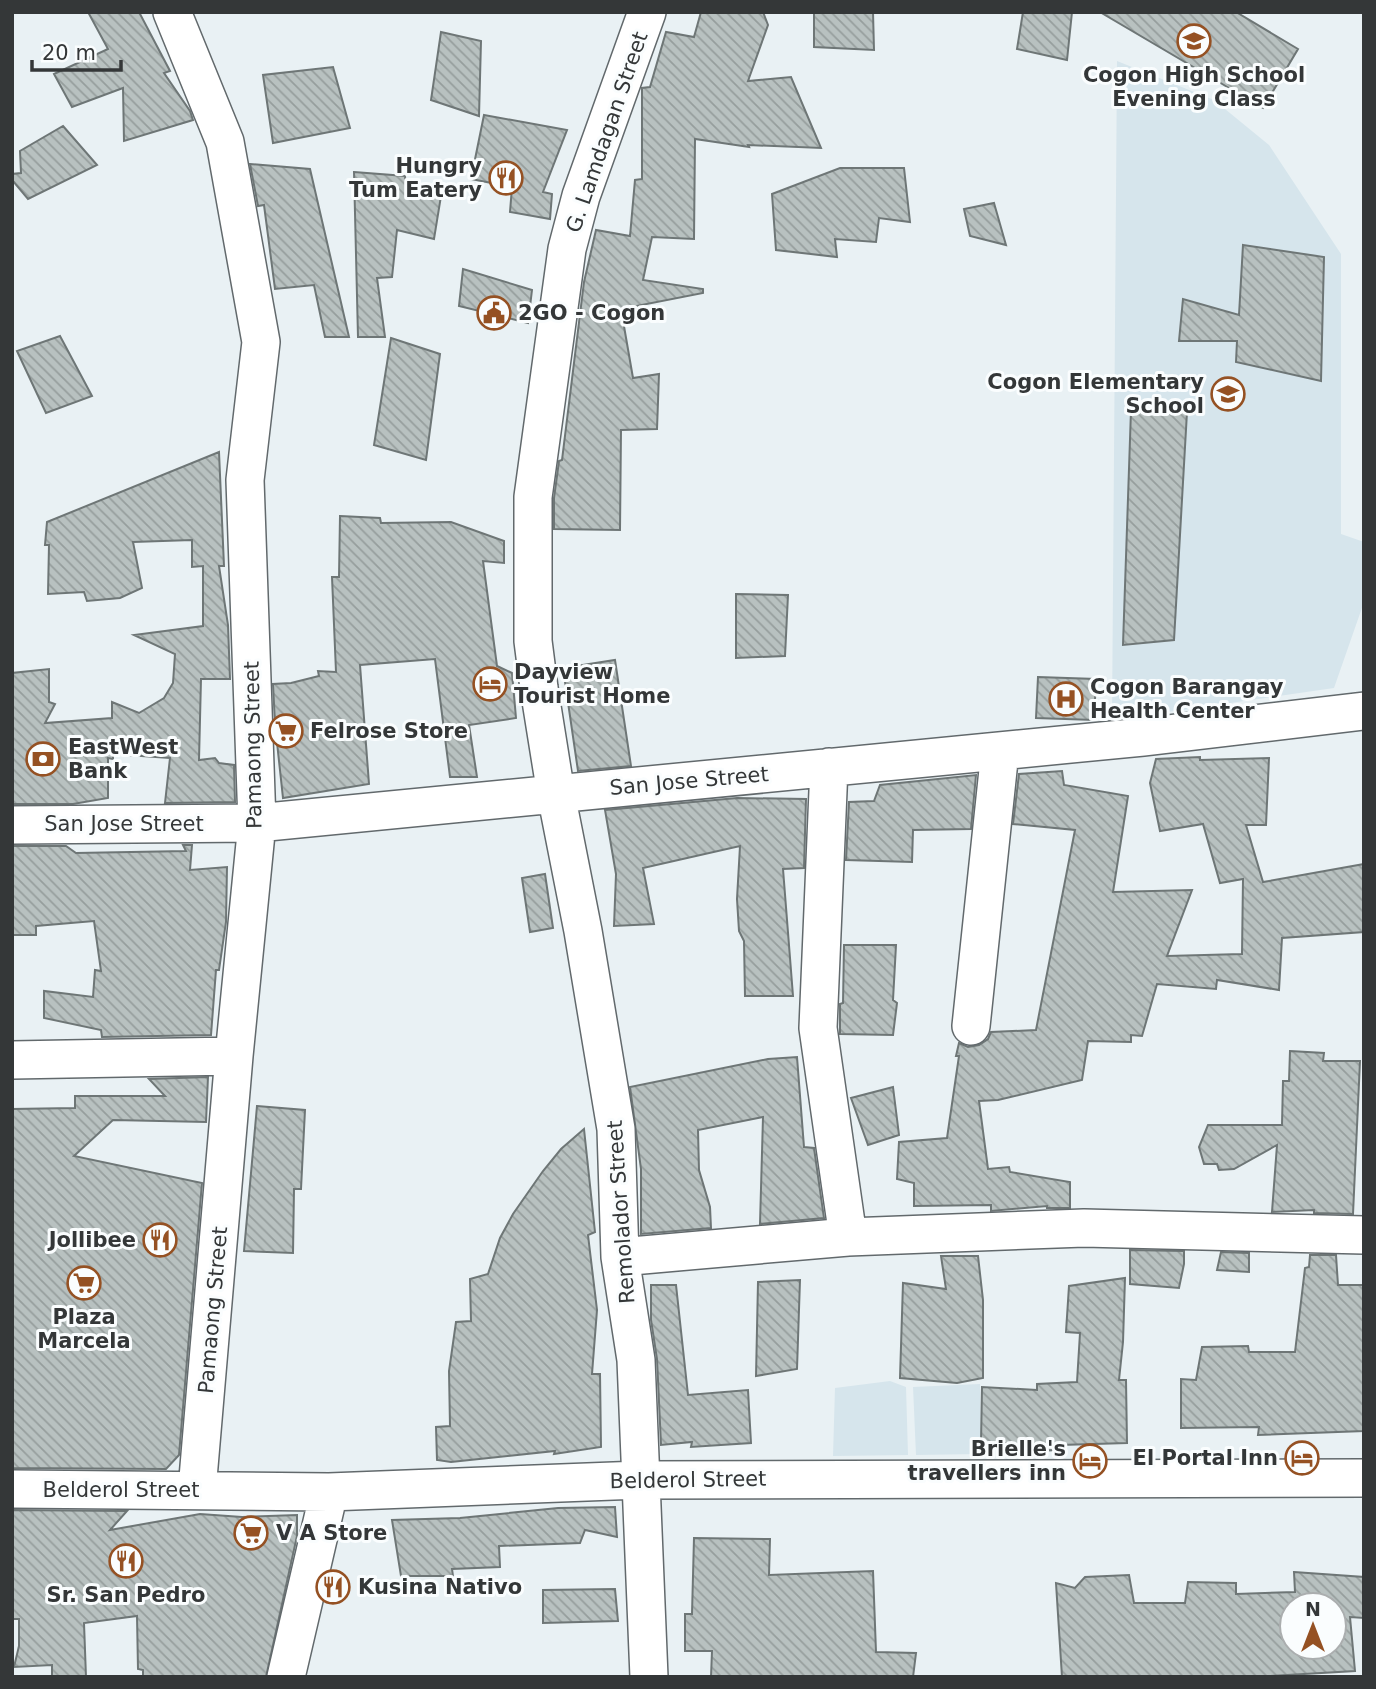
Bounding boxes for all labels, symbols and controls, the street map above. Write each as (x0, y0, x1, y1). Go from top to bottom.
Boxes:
school or university icon: Cogon High School Evening Class (1175, 22, 1213, 60)
scale bar (32, 28, 121, 72)
street label: G. Lamdagan Street (561, 28, 653, 236)
text: 20 m (42, 41, 96, 65)
place label: Cogon High School Evening Class (1083, 63, 1305, 111)
place label: Hungry Tum Eatery (349, 154, 482, 202)
restaurant icon: Hungry Tum Eatery (487, 159, 525, 197)
public building icon: 2GO - Cogon (475, 294, 513, 332)
place label: 2GO - Cogon (518, 301, 665, 325)
place label: Cogon Elementary School (987, 370, 1204, 418)
school or university icon: Cogon Elementary School (1209, 375, 1247, 413)
place label: Dayview Tourist Home (514, 660, 670, 708)
street label: Pamaong Street (240, 661, 266, 829)
hotel icon: Dayview Tourist Home (471, 665, 509, 703)
place label: Cogon Barangay Health Center (1090, 675, 1284, 723)
hospital icon: Cogon Barangay Health Center (1047, 680, 1085, 718)
supermarket icon: Felrose Store (267, 712, 305, 750)
place label: Felrose Store (310, 719, 468, 743)
place label: EastWest Bank (68, 735, 178, 783)
bank icon: EastWest Bank (24, 740, 62, 778)
street label: San Jose Street (608, 762, 770, 800)
street label: San Jose Street (44, 812, 204, 836)
street label: Remolador Street (603, 1119, 639, 1305)
restaurant icon: Jollibee (141, 1221, 179, 1259)
street label: Pamaong Street (194, 1225, 232, 1395)
place label: Jollibee (47, 1228, 136, 1252)
supermarket icon: Plaza Marcela (65, 1264, 103, 1302)
place label: Plaza Marcela (37, 1305, 131, 1353)
place label: Brielle's travellers inn (908, 1437, 1066, 1485)
hotel icon: El Portal Inn (1283, 1439, 1321, 1477)
hotel icon: Brielle's travellers inn (1071, 1442, 1109, 1480)
place label: El Portal Inn (1133, 1446, 1278, 1470)
street label: Belderol Street (609, 1467, 767, 1493)
street label: Belderol Street (43, 1478, 199, 1502)
supermarket icon: V A Store (232, 1514, 270, 1552)
place label: V A Store (276, 1521, 387, 1545)
restaurant icon: Sr. San Pedro (107, 1542, 145, 1580)
restaurant icon: Kusina Nativo (314, 1568, 352, 1606)
place label: Kusina Nativo (358, 1575, 522, 1599)
place label: Sr. San Pedro (47, 1583, 205, 1607)
north arrow (1278, 1591, 1348, 1661)
text: N (1305, 1598, 1321, 1620)

